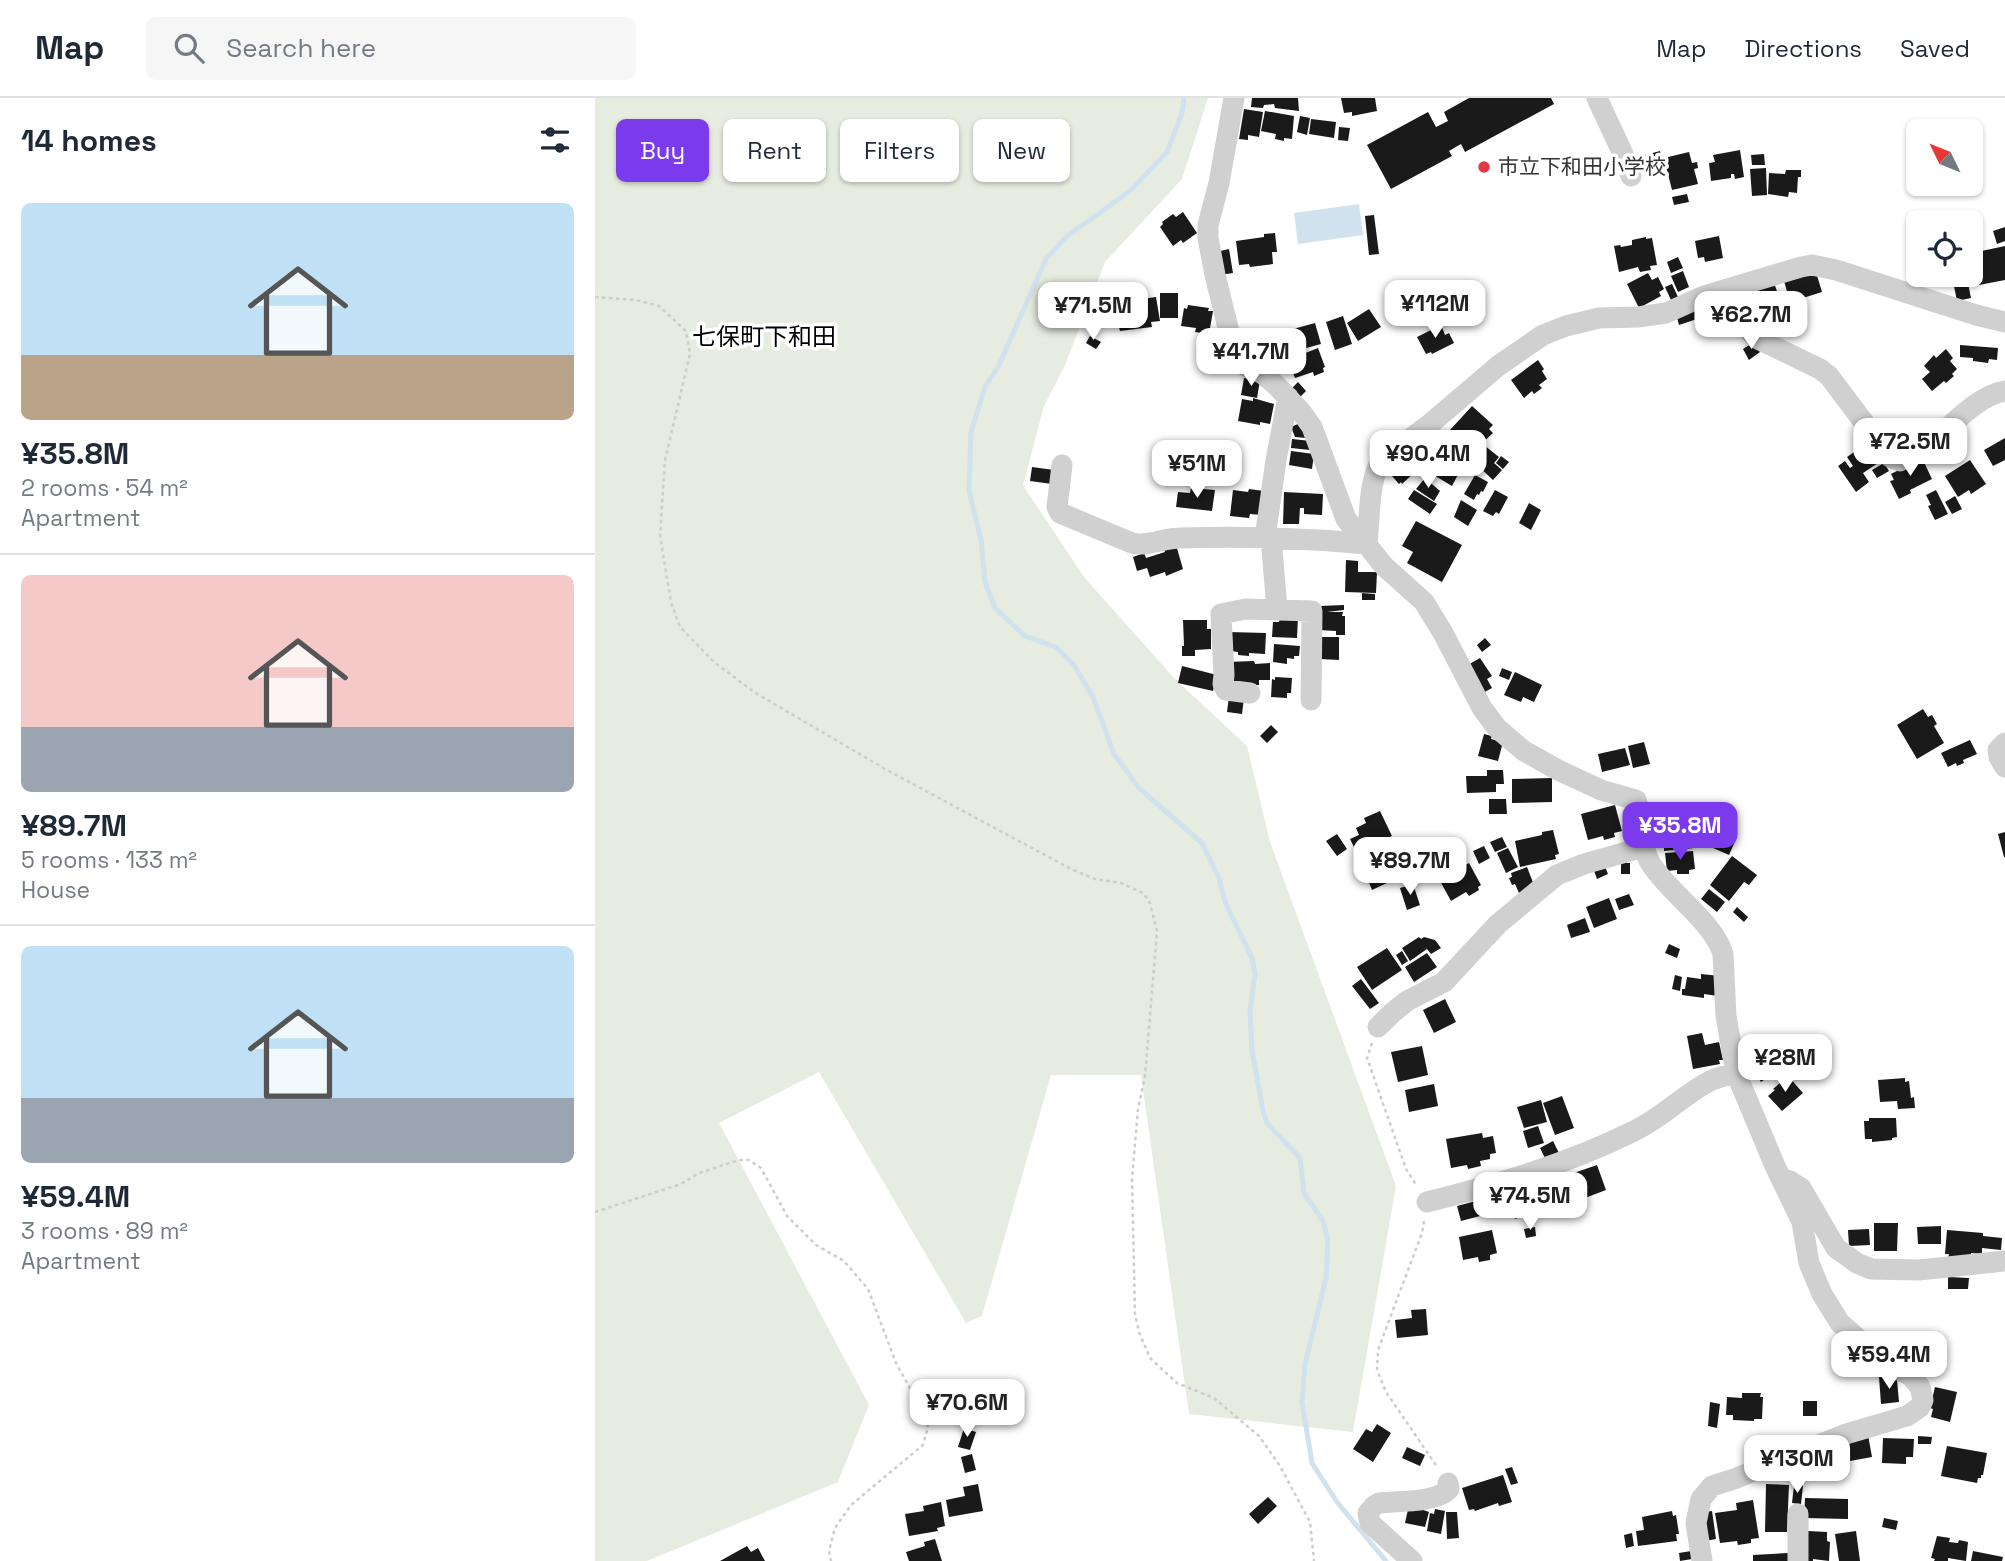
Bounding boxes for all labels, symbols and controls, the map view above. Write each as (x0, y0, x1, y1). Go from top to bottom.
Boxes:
search box (146, 17, 636, 80)
text: Map (35, 27, 104, 69)
icon: search (170, 29, 208, 67)
text: Search here (226, 31, 376, 65)
text: Map (1656, 33, 1706, 64)
text: Directions (1744, 33, 1862, 64)
text: Saved (1900, 33, 1970, 64)
chip: Buy (616, 119, 709, 182)
chip: Rent (723, 119, 826, 182)
chip: Filters (840, 119, 959, 182)
chip: New (973, 119, 1070, 182)
north arrow (1906, 119, 1983, 196)
map controls (1906, 119, 1983, 287)
text: 14 homes (21, 121, 157, 160)
icon: filters (536, 121, 574, 159)
place label: 市立下和田小学校 (1498, 153, 1666, 180)
marker: 市立下和田小学校 (1476, 159, 1492, 175)
button: locate (1906, 210, 1983, 287)
icon: home (235, 248, 361, 374)
pin: ¥112M (1386, 280, 1484, 340)
pin: ¥71.5M (1036, 282, 1150, 342)
text: ¥112M (1401, 288, 1470, 318)
text: ¥71.5M (1054, 290, 1132, 320)
pin: ¥62.7M (1694, 292, 1808, 351)
text: ¥62.7M (1710, 299, 1792, 329)
district label: 七保町下和田 (692, 321, 836, 352)
pin: ¥41.7M (1194, 328, 1308, 388)
text: ¥41.7M (1212, 336, 1290, 366)
pin: ¥72.5M (1853, 418, 1967, 478)
text: ¥72.5M (1869, 426, 1951, 456)
pin: ¥90.4M (1371, 430, 1485, 490)
text: ¥35.8M (21, 434, 129, 473)
text: ¥90.4M (1386, 438, 1470, 468)
pin: ¥51M (1156, 440, 1238, 500)
text: ¥51M (1168, 448, 1226, 478)
text: 2 rooms · 54 m² (21, 473, 188, 503)
text: Apartment (21, 503, 141, 533)
icon: home (235, 620, 361, 746)
pin: ¥35.8M (1623, 802, 1737, 862)
text: ¥89.7M (21, 806, 127, 845)
text: ¥35.8M (1639, 810, 1721, 840)
pin: ¥89.7M (1353, 838, 1467, 897)
text: 5 rooms · 133 m² (21, 845, 197, 875)
text: ¥89.7M (1369, 845, 1451, 875)
text: House (21, 875, 90, 905)
icon: home (235, 991, 361, 1117)
pin: ¥28M (1744, 1034, 1826, 1094)
text: ¥28M (1754, 1042, 1816, 1072)
pin: ¥74.5M (1473, 1172, 1587, 1232)
text: ¥59.4M (21, 1177, 130, 1216)
text: ¥74.5M (1489, 1180, 1571, 1210)
text: 3 rooms · 89 m² (21, 1216, 188, 1246)
text: Apartment (21, 1246, 141, 1276)
pin: ¥59.4M (1832, 1332, 1946, 1391)
text: ¥59.4M (1847, 1339, 1931, 1369)
pin: ¥70.6M (910, 1380, 1024, 1439)
text: ¥70.6M (926, 1387, 1008, 1417)
pin: ¥130M (1748, 1436, 1846, 1495)
text: ¥130M (1760, 1443, 1834, 1473)

